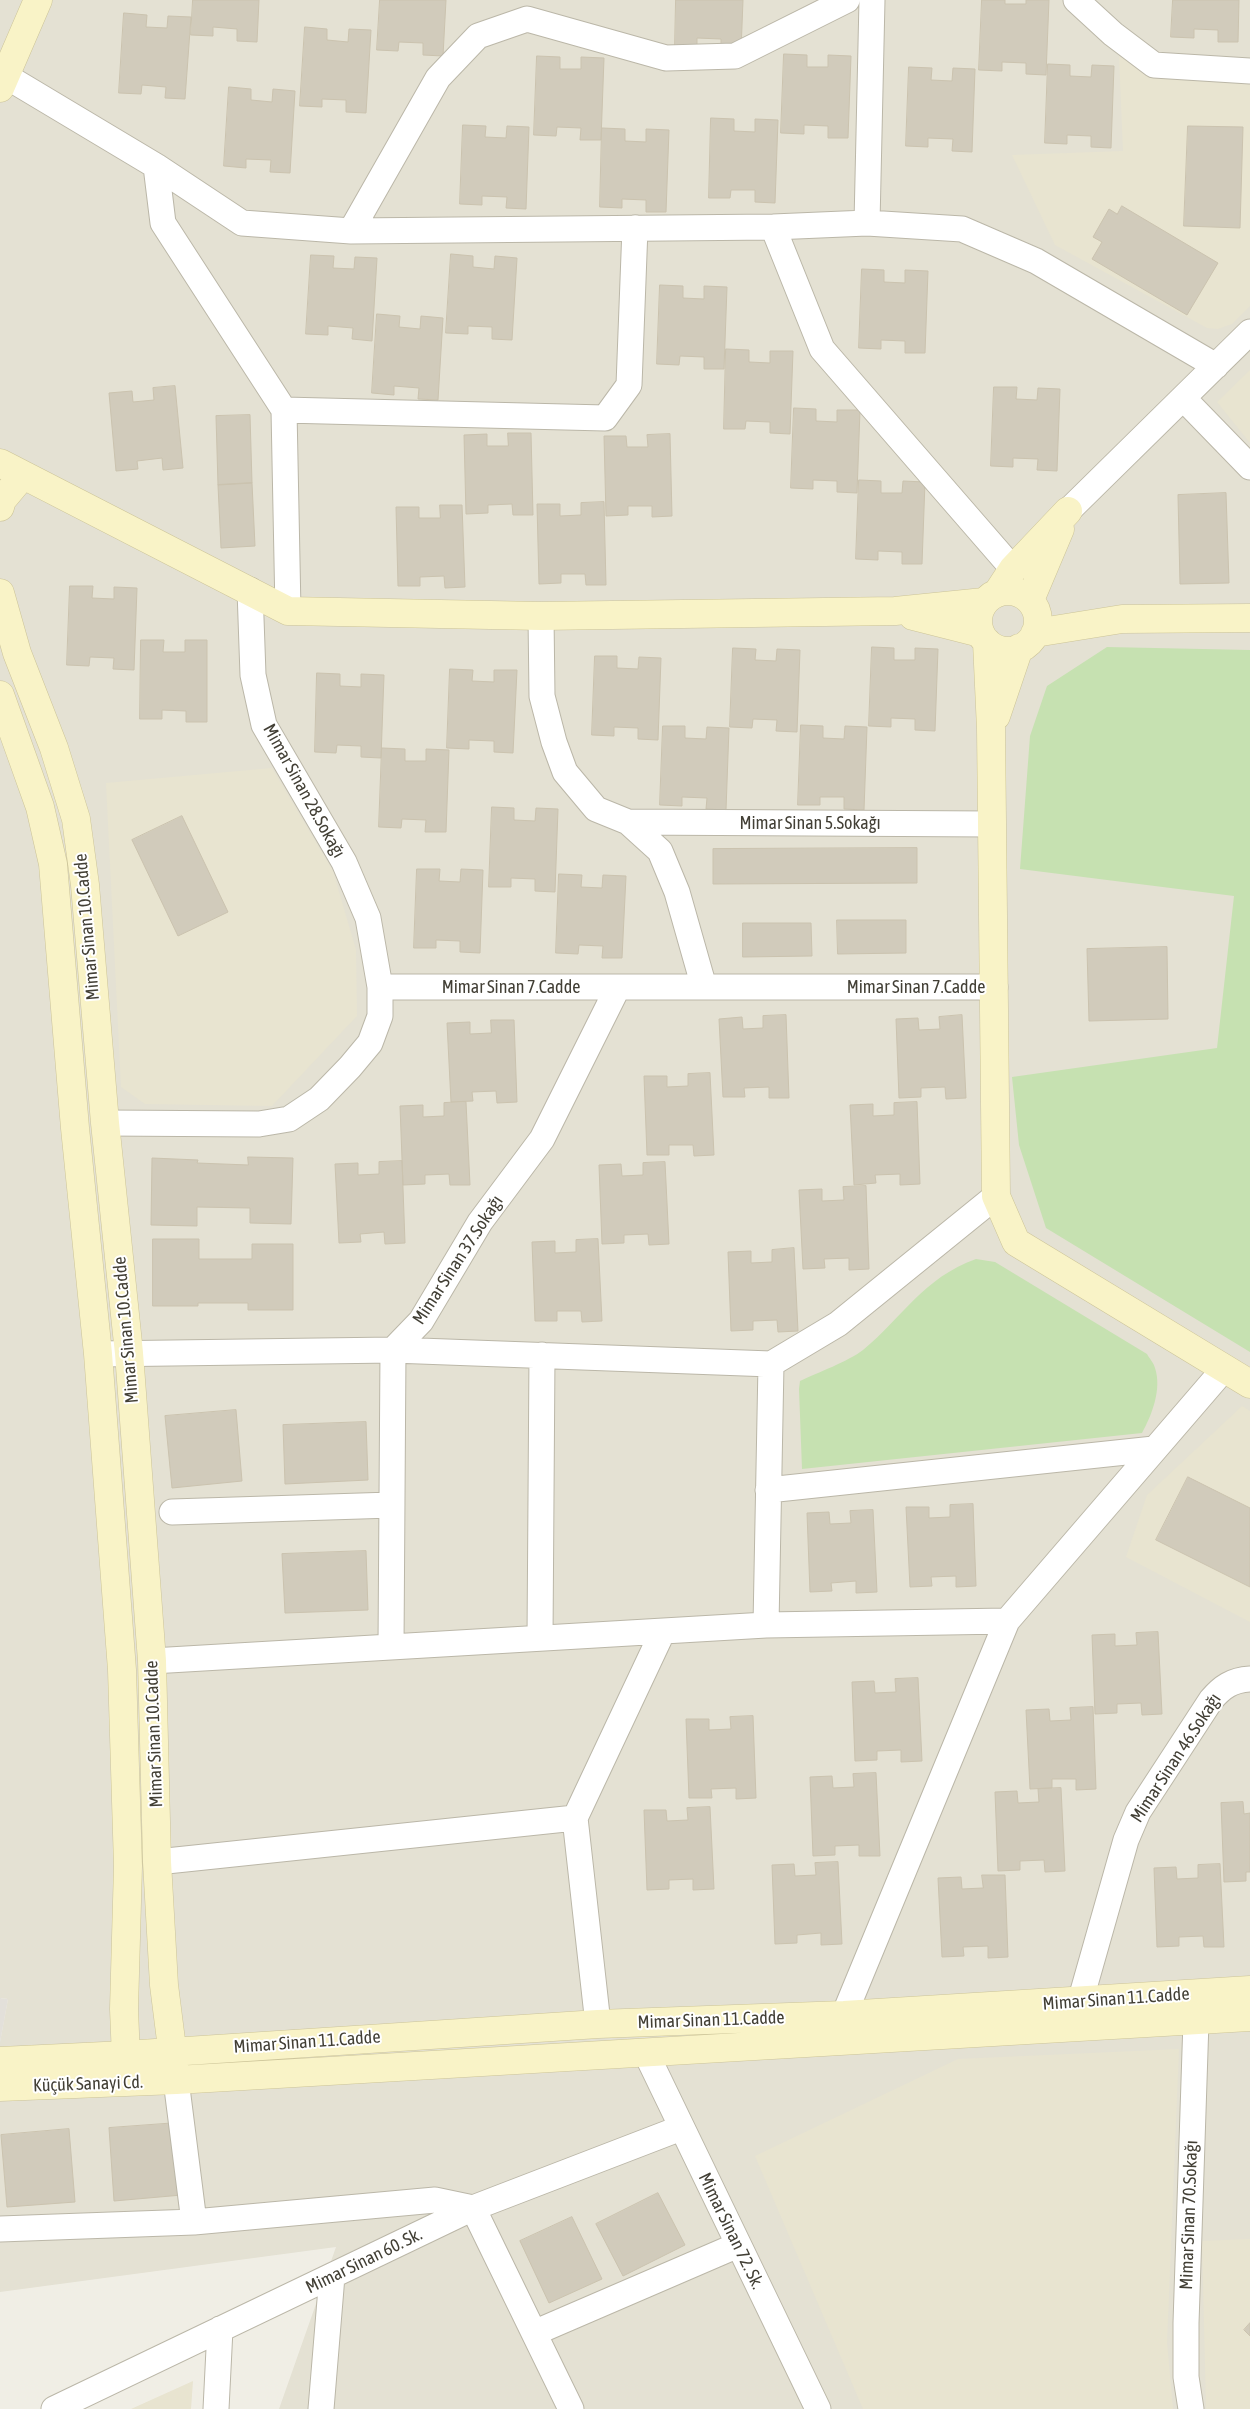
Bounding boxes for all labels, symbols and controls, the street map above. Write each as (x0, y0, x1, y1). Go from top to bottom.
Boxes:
street label: Mimar Sinan 28.Sokağı (258, 720, 350, 862)
street label: Mimar Sinan 5.Sokağı (739, 812, 881, 834)
street label: Mimar Sinan 10.Cadde (70, 853, 104, 1001)
street label: Mimar Sinan 7.Cadde (442, 976, 580, 998)
street label: Mimar Sinan 7.Cadde (847, 976, 985, 998)
street label: Mimar Sinan 37.Sokağı (408, 1191, 508, 1329)
street label: Mimar Sinan 10.Cadde (109, 1256, 143, 1404)
street label: Mimar Sinan 10.Cadde (141, 1660, 167, 1808)
street label: Mimar Sinan 46.Sokağı (1126, 1689, 1226, 1827)
street label: Mimar Sinan 11.Cadde (1042, 1983, 1190, 2015)
street label: Mimar Sinan 11.Cadde (637, 2007, 785, 2033)
street label: Mimar Sinan 11.Cadde (233, 2026, 381, 2058)
street label: Küçük Sanayi Cd. (33, 2071, 143, 2097)
street label: Mimar Sinan 70.Sokağı (1176, 2140, 1202, 2290)
street label: Mimar Sinan 72. Sk. (694, 2169, 768, 2293)
street label: Mimar Sinan 60. Sk. (302, 2224, 426, 2298)

